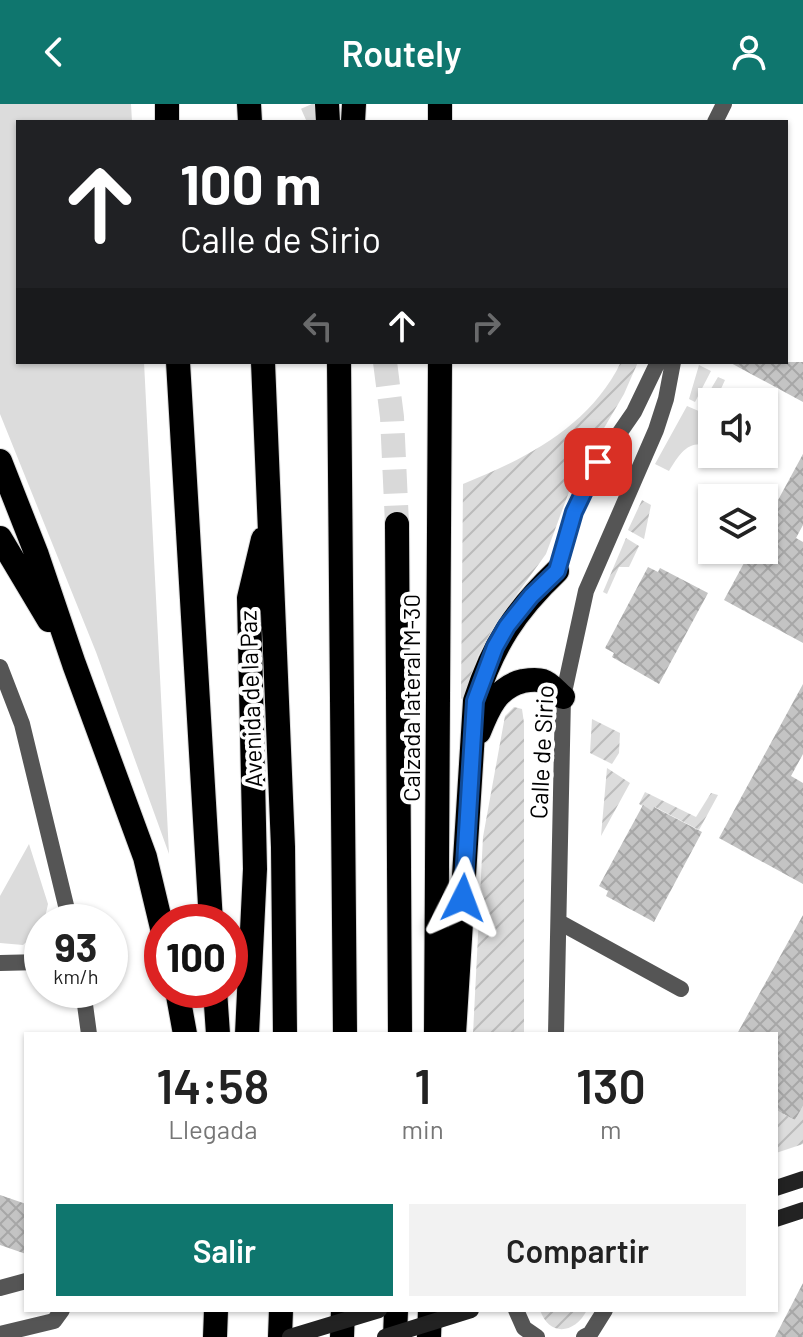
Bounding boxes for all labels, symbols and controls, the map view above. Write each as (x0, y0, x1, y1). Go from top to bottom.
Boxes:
icon: back (32, 30, 76, 74)
icon: person (727, 30, 771, 74)
text: Routely (341, 31, 462, 74)
text: 100 m (180, 149, 322, 216)
icon: ahead (48, 152, 152, 256)
text: Calle de Sirio (180, 217, 381, 260)
icon: left (296, 304, 340, 348)
icon: ahead (380, 304, 424, 348)
icon: right (464, 304, 508, 348)
map controls (698, 388, 778, 564)
button: sound (698, 388, 778, 468)
pin (564, 428, 632, 496)
icon: arrive (576, 440, 620, 484)
button: layers (698, 484, 778, 564)
street label: Calzada lateral M-30 (396, 594, 425, 802)
street label: Avenida de la Paz (232, 610, 268, 788)
street label: Calle de Sirio (523, 684, 559, 820)
position arrow (421, 856, 505, 940)
speed limit sign: 100 (144, 904, 248, 1008)
text: 93 (55, 922, 97, 970)
text: km/h (53, 964, 99, 988)
text: 14:58 (156, 1056, 269, 1114)
text: 1 (414, 1056, 431, 1114)
text: 130 (576, 1056, 646, 1114)
text: Llegada (168, 1113, 257, 1144)
text: min (402, 1113, 444, 1144)
text: m (600, 1113, 622, 1144)
button: Salir (56, 1204, 393, 1296)
button: Compartir (409, 1204, 746, 1296)

